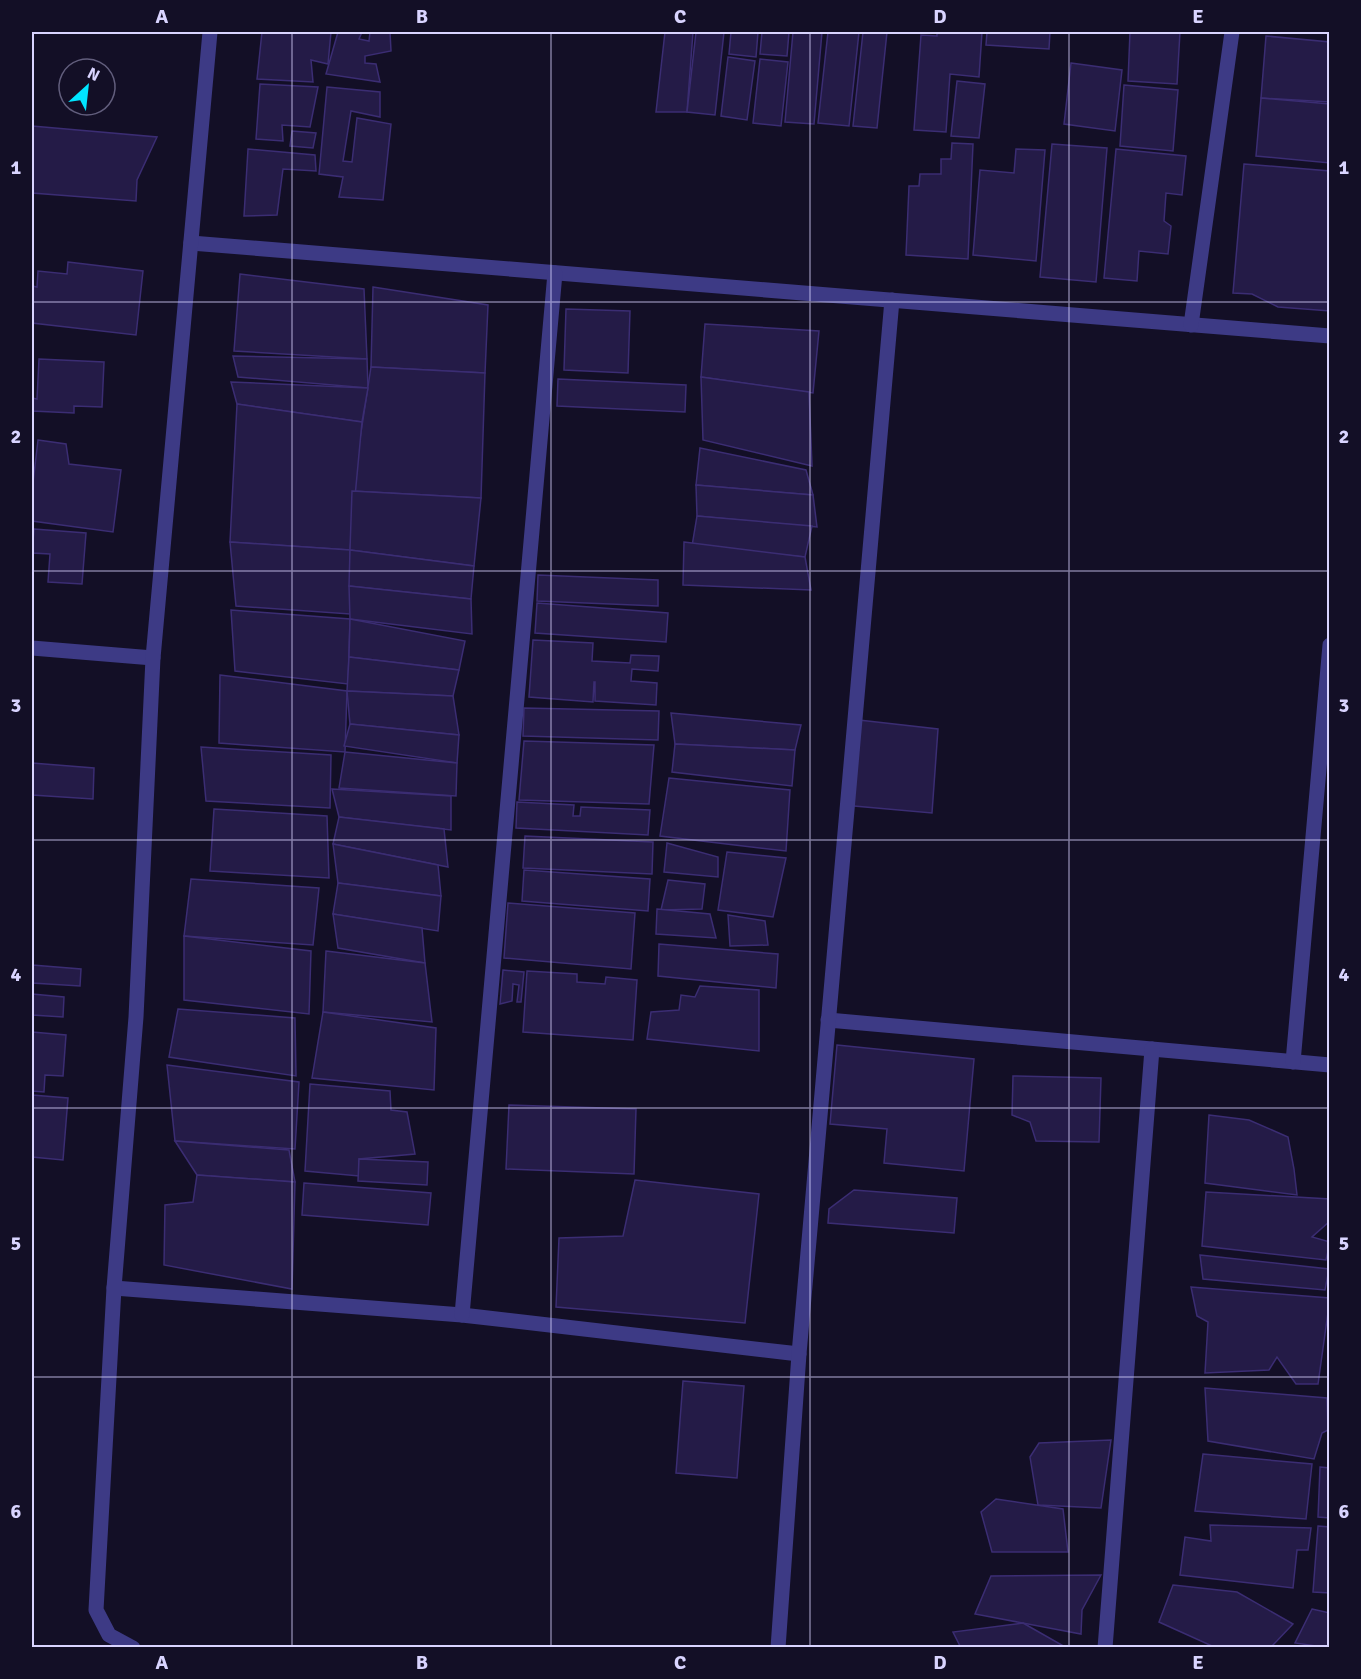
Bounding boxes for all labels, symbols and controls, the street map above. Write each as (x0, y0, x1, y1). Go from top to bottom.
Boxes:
text: A (156, 4, 169, 29)
text: B (416, 4, 428, 29)
text: C (674, 4, 686, 29)
text: D (933, 4, 947, 29)
text: E (1192, 4, 1204, 29)
north arrow (57, 57, 117, 117)
text: N (84, 63, 103, 86)
text: 1 (11, 155, 22, 180)
text: 1 (1339, 155, 1350, 180)
text: 2 (11, 424, 21, 449)
text: 2 (1339, 424, 1349, 449)
text: 3 (11, 693, 21, 718)
text: 3 (1339, 693, 1349, 718)
text: 4 (11, 962, 22, 987)
text: 4 (1339, 962, 1350, 987)
text: 5 (11, 1231, 21, 1256)
text: 5 (1339, 1231, 1349, 1256)
text: 6 (11, 1499, 22, 1524)
text: 6 (1339, 1499, 1350, 1524)
text: A (156, 1650, 169, 1675)
text: B (416, 1650, 428, 1675)
text: C (674, 1650, 686, 1675)
text: D (933, 1650, 947, 1675)
text: E (1192, 1650, 1204, 1675)

